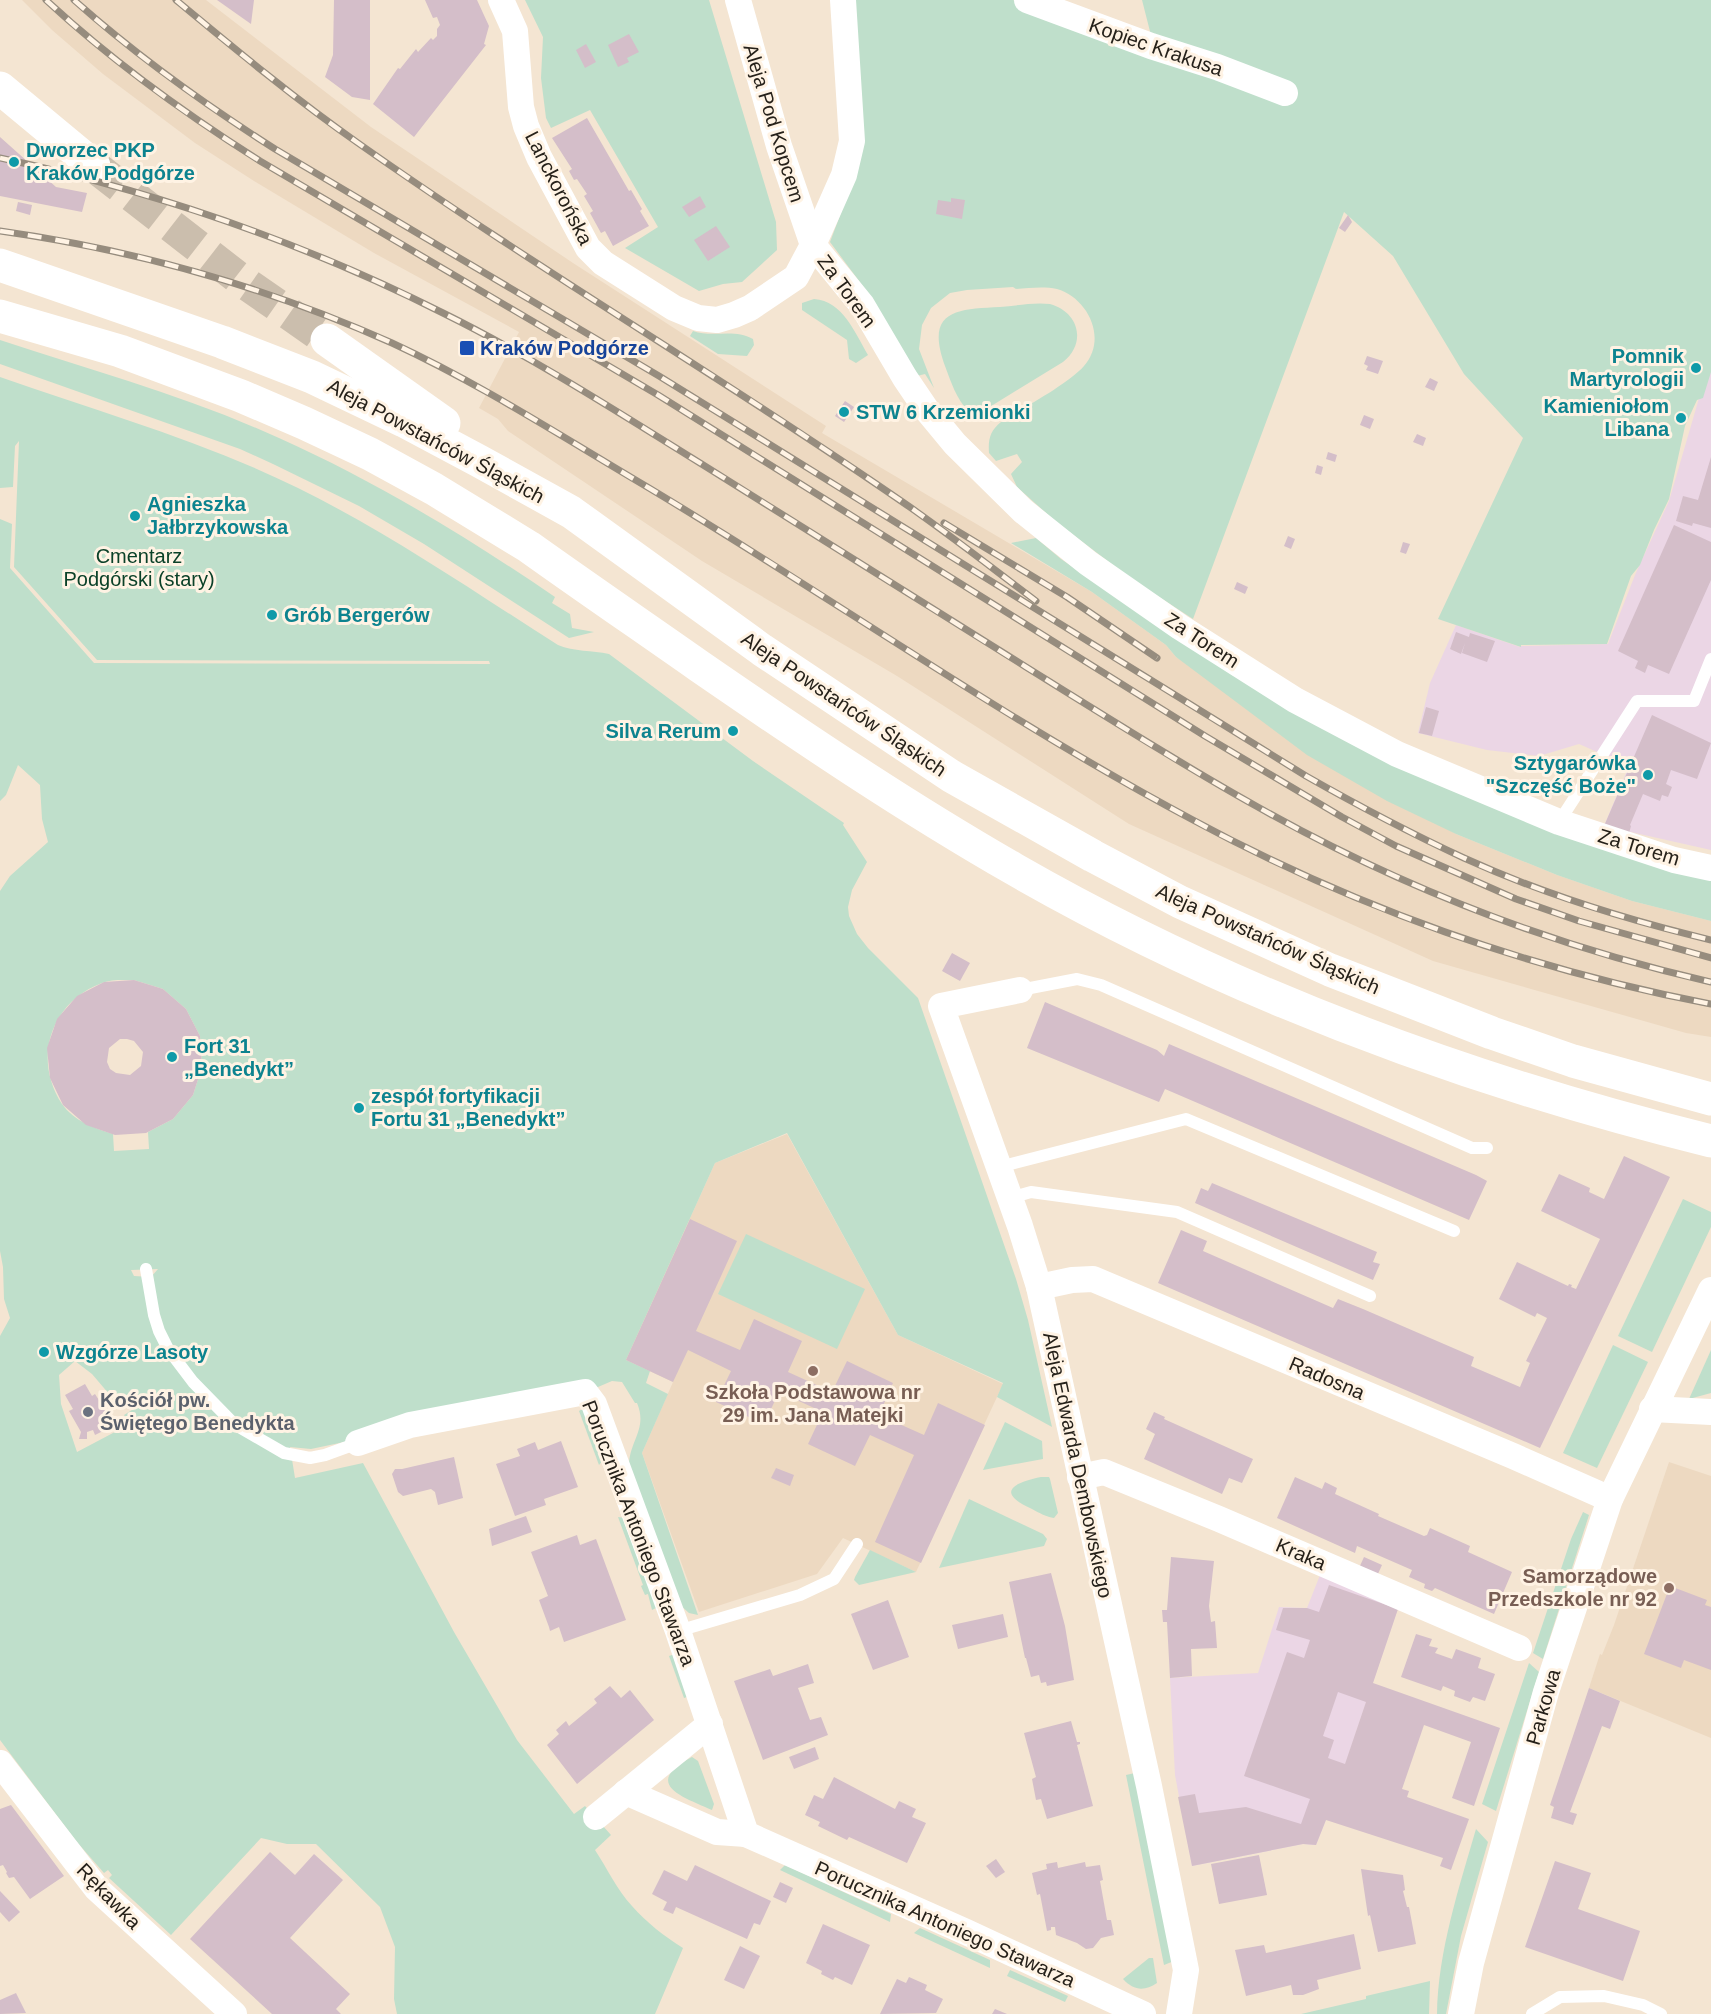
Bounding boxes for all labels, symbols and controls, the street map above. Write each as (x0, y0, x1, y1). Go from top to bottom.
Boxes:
street label: Kopiec Krakusa (1086, 14, 1227, 80)
street label: Aleja Pod Kopcem (739, 41, 809, 205)
street label: Lanckorońska (521, 128, 597, 249)
place label: Dworzec PKP Kraków Podgórze (26, 139, 195, 184)
marker: Dworzec PKP Kraków Podgórze (7, 155, 21, 169)
street label: Za Torem (813, 251, 881, 331)
place label: Kraków Podgórze (480, 337, 649, 359)
marker: Kraków Podgórze (458, 339, 476, 357)
place label: Pomnik Martyrologii (1570, 345, 1685, 390)
marker: Pomnik Martyrologii (1689, 361, 1703, 375)
street label: Aleja Powstańców Śląskich (324, 374, 549, 508)
place label: Kamieniołom Libana (1543, 395, 1670, 440)
place label: STW 6 Krzemionki (856, 401, 1030, 423)
marker: STW 6 Krzemionki (837, 405, 851, 419)
marker: Kamieniołom Libana (1674, 411, 1688, 425)
place label: Agnieszka Jałbrzykowska (147, 493, 289, 538)
marker: Agnieszka Jałbrzykowska (128, 509, 142, 523)
park label: Cmentarz Podgórski (stary) (63, 545, 215, 590)
place label: Grób Bergerów (284, 604, 430, 626)
marker: Grób Bergerów (265, 608, 279, 622)
street label: Za Torem (1161, 608, 1243, 672)
street label: Aleja Powstańców Śląskich (737, 626, 951, 781)
place label: Silva Rerum (605, 720, 721, 742)
marker: Silva Rerum (726, 724, 740, 738)
place label: Sztygarówka "Szczęść Boże" (1486, 752, 1637, 797)
marker: Sztygarówka "Szczęść Boże" (1641, 768, 1655, 782)
street label: Za Torem (1596, 824, 1682, 870)
street label: Aleja Powstańców Śląskich (1153, 879, 1384, 998)
place label: Fort 31 „Benedykt” (184, 1035, 294, 1080)
marker: Fort 31 „Benedykt” (165, 1050, 179, 1064)
place label: zespół fortyfikacji Fortu 31 „Benedykt” (371, 1085, 565, 1130)
marker: zespół fortyfikacji Fortu 31 „Benedykt” (352, 1101, 366, 1115)
street label: Aleja Edwarda Dembowskiego (1039, 1330, 1117, 1600)
place label: Wzgórze Lasoty (56, 1341, 209, 1363)
marker: Wzgórze Lasoty (37, 1345, 51, 1359)
street label: Radosna (1286, 1352, 1369, 1404)
marker: Szkoła Podstawowa nr 29 im. Jana Matejki (806, 1364, 820, 1378)
place label: Szkoła Podstawowa nr 29 im. Jana Matejki (705, 1381, 921, 1426)
place label: Kościół pw. Świętego Benedykta (100, 1389, 295, 1434)
street label: Porucznika Antoniego Stawarza (578, 1397, 700, 1670)
marker: Kościół pw. Świętego Benedykta (81, 1405, 95, 1419)
street label: Kraka (1273, 1534, 1330, 1575)
place label: Samorządowe Przedszkole nr 92 (1488, 1565, 1657, 1610)
marker: Samorządowe Przedszkole nr 92 (1662, 1581, 1676, 1595)
street label: Parkowa (1522, 1666, 1565, 1747)
street label: Porucznika Antoniego Stawarza (812, 1857, 1079, 1992)
street label: Rękawka (73, 1859, 146, 1934)

